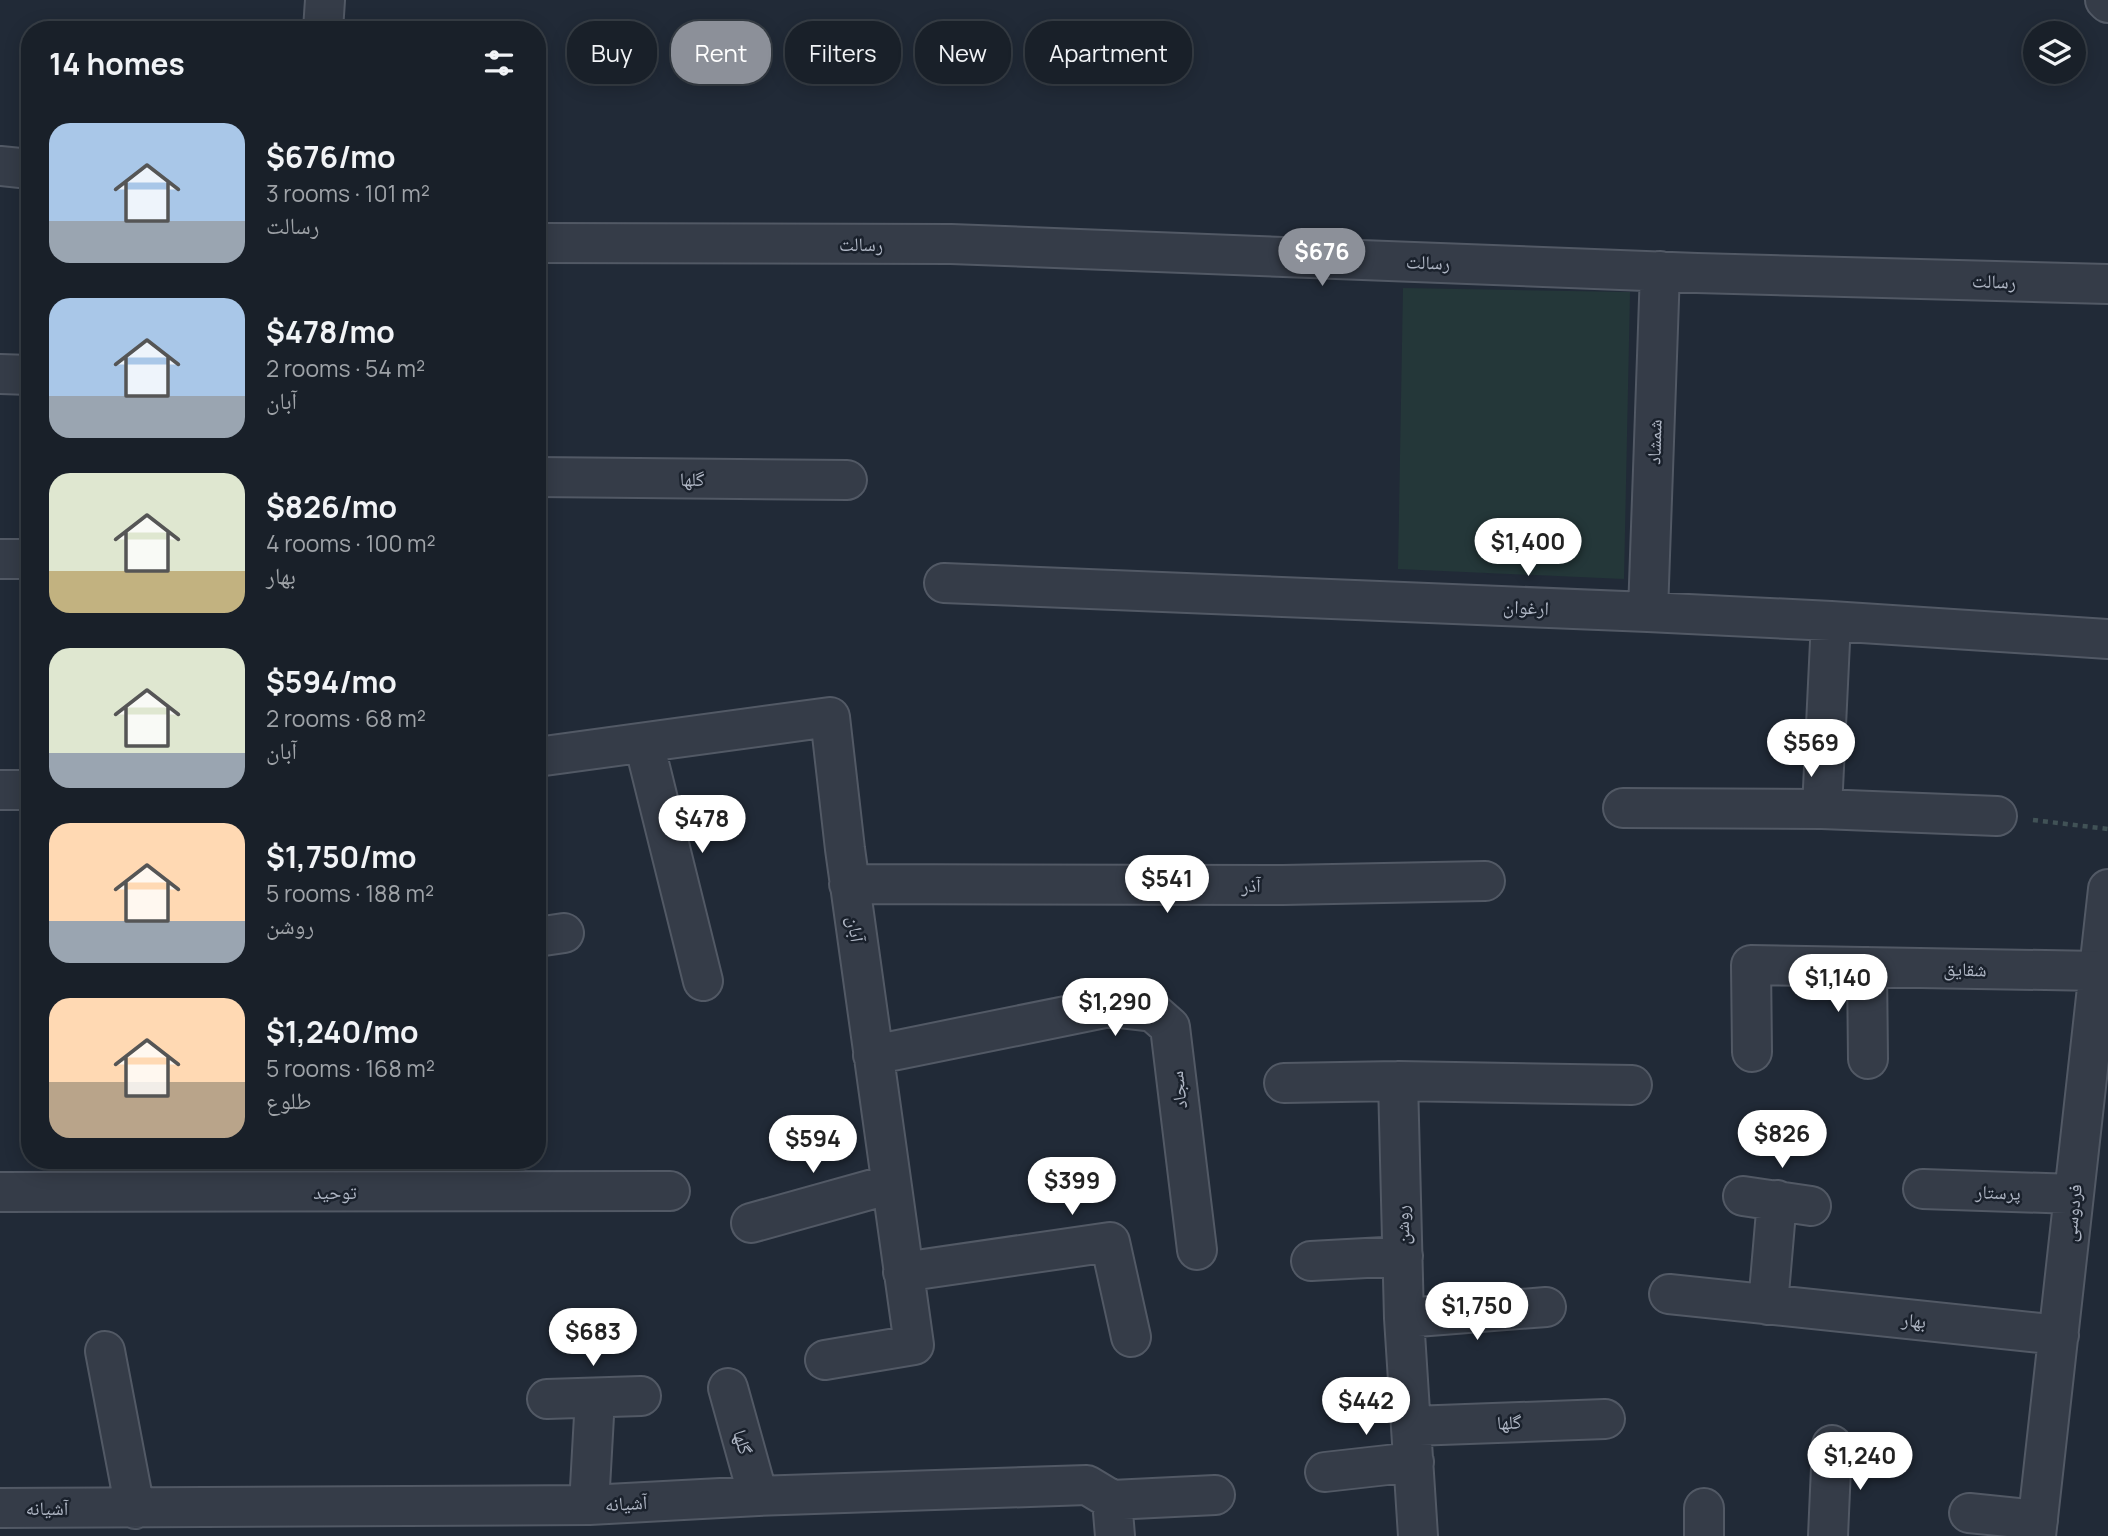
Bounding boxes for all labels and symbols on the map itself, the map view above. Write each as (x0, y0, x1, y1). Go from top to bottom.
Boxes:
pin: $676 (1281, 229, 1363, 288)
street label: رسالت (839, 231, 883, 257)
street label: رسالت (1405, 248, 1451, 276)
street label: رسالت (1971, 267, 2017, 295)
street label: شمشاد (1640, 419, 1668, 465)
street label: گلها (680, 466, 704, 492)
pin: $1,400 (1471, 518, 1585, 578)
street label: ارغوان (1503, 593, 1549, 621)
pin: $569 (1770, 720, 1852, 779)
pin: $478 (661, 796, 743, 855)
pin: $541 (1126, 856, 1208, 915)
street label: آذر (1240, 872, 1262, 898)
street label: آبان (841, 914, 871, 945)
pin: $1,140 (1781, 954, 1895, 1014)
street label: شقایق (1943, 956, 1987, 982)
pin: $1,290 (1058, 978, 1172, 1038)
street label: سجاد (1163, 1070, 1193, 1110)
pin: $826 (1741, 1110, 1823, 1170)
pin: $594 (772, 1116, 854, 1175)
pin: $399 (1031, 1158, 1113, 1217)
street label: پرستار (1974, 1178, 2021, 1206)
street label: توحید (313, 1179, 357, 1205)
street label: فردوسی (2056, 1183, 2088, 1243)
street label: روشن (1388, 1205, 1416, 1245)
pin: $1,750 (1420, 1282, 1534, 1342)
street label: بهار (1899, 1306, 1928, 1334)
pin: $683 (552, 1308, 634, 1368)
pin: $442 (1325, 1378, 1407, 1437)
street label: گلها (1496, 1409, 1522, 1435)
street label: گلها (727, 1427, 759, 1458)
pin: $1,240 (1803, 1432, 1917, 1492)
street label: آشیانه (604, 1489, 649, 1517)
street label: آشیانه (26, 1495, 69, 1521)

